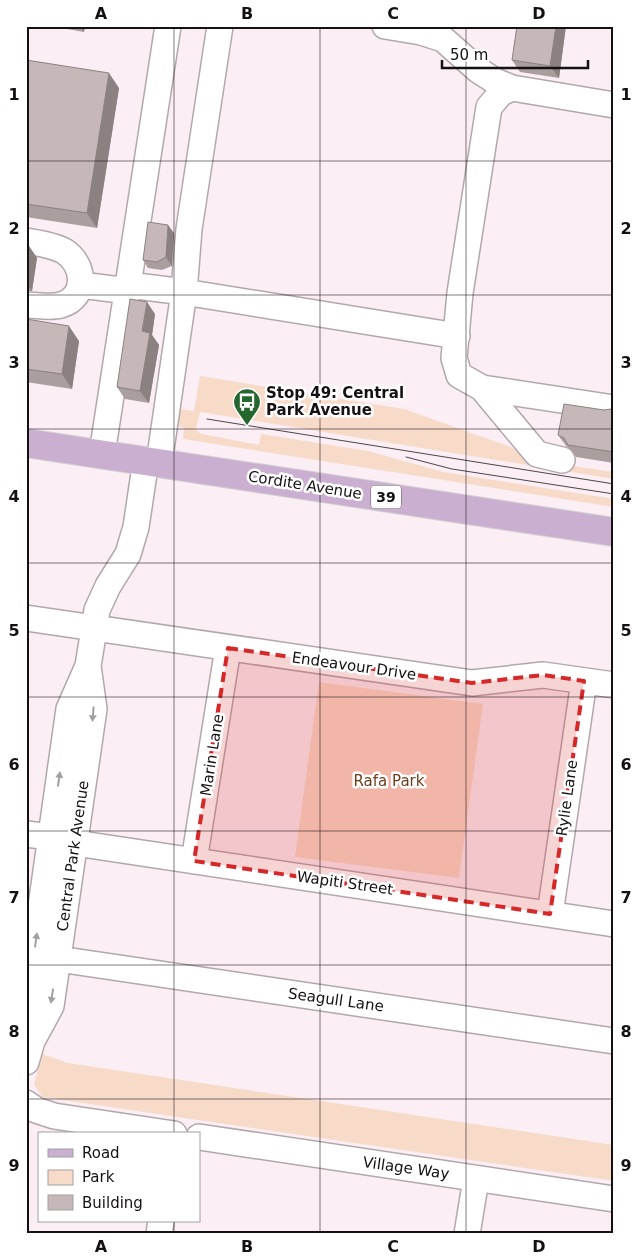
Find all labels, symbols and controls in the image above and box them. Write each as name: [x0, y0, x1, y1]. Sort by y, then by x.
text: A: [95, 4, 108, 23]
text: B: [241, 4, 253, 23]
text: C: [387, 4, 399, 23]
text: D: [532, 4, 546, 23]
scale bar: [442, 38, 589, 70]
text: 50 m: [450, 46, 488, 64]
text: 1: [8, 85, 20, 104]
text: 1: [620, 85, 632, 104]
text: 2: [8, 219, 20, 238]
text: 2: [620, 219, 632, 238]
text: 3: [8, 353, 20, 372]
text: 3: [620, 353, 632, 372]
place label: Stop 49: Central Park Avenue: [266, 384, 404, 419]
bus stop icon: Stop 49: Central Park Avenue: [232, 387, 262, 426]
street label: Cordite Avenue: [247, 467, 363, 503]
road number: 39: [371, 486, 401, 508]
text: 4: [8, 487, 20, 506]
text: 4: [620, 487, 632, 506]
text: 5: [8, 621, 20, 640]
text: 5: [620, 621, 632, 640]
street label: Endeavour Drive: [291, 648, 417, 684]
one-way arrow: [89, 707, 97, 723]
street label: Marin Lane: [197, 713, 227, 797]
text: 6: [8, 755, 20, 774]
text: 6: [620, 755, 632, 774]
street label: Rylie Lane: [553, 759, 581, 837]
one-way arrow: [55, 771, 63, 787]
park label: Rafa Park: [354, 772, 425, 790]
street label: Central Park Avenue: [53, 779, 93, 933]
street label: Wapiti Street: [296, 867, 394, 899]
text: 7: [8, 888, 20, 907]
text: 7: [620, 888, 632, 907]
one-way arrow: [32, 932, 40, 948]
street label: Seagull Lane: [287, 984, 385, 1016]
one-way arrow: [48, 989, 56, 1005]
text: 8: [8, 1022, 20, 1041]
text: 8: [620, 1022, 632, 1041]
legend: [38, 1132, 200, 1222]
text: Road: [82, 1144, 120, 1162]
street label: Village Way: [362, 1153, 450, 1183]
text: 9: [8, 1156, 20, 1175]
text: 9: [620, 1156, 632, 1175]
text: Park: [82, 1168, 115, 1186]
text: Building: [82, 1194, 143, 1212]
text: A: [95, 1237, 108, 1256]
text: B: [241, 1237, 253, 1256]
text: C: [387, 1237, 399, 1256]
text: D: [532, 1237, 546, 1256]

